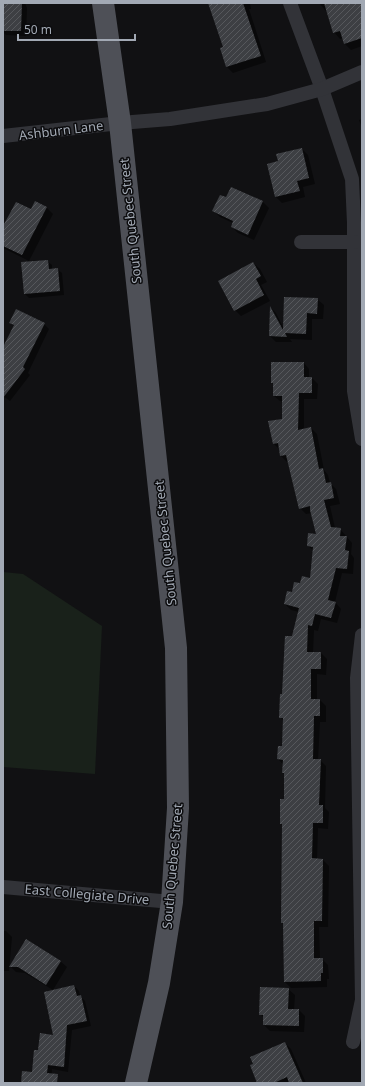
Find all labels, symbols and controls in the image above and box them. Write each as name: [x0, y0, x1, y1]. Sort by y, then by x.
scale bar: [18, 16, 135, 42]
text: 50 m: [24, 21, 52, 38]
street label: Ashburn Lane: [18, 116, 104, 144]
street label: South Quebec Street: [114, 157, 146, 285]
street label: South Quebec Street: [149, 479, 181, 607]
street label: South Quebec Street: [158, 802, 186, 929]
street label: East Collegiate Drive: [24, 880, 150, 908]

